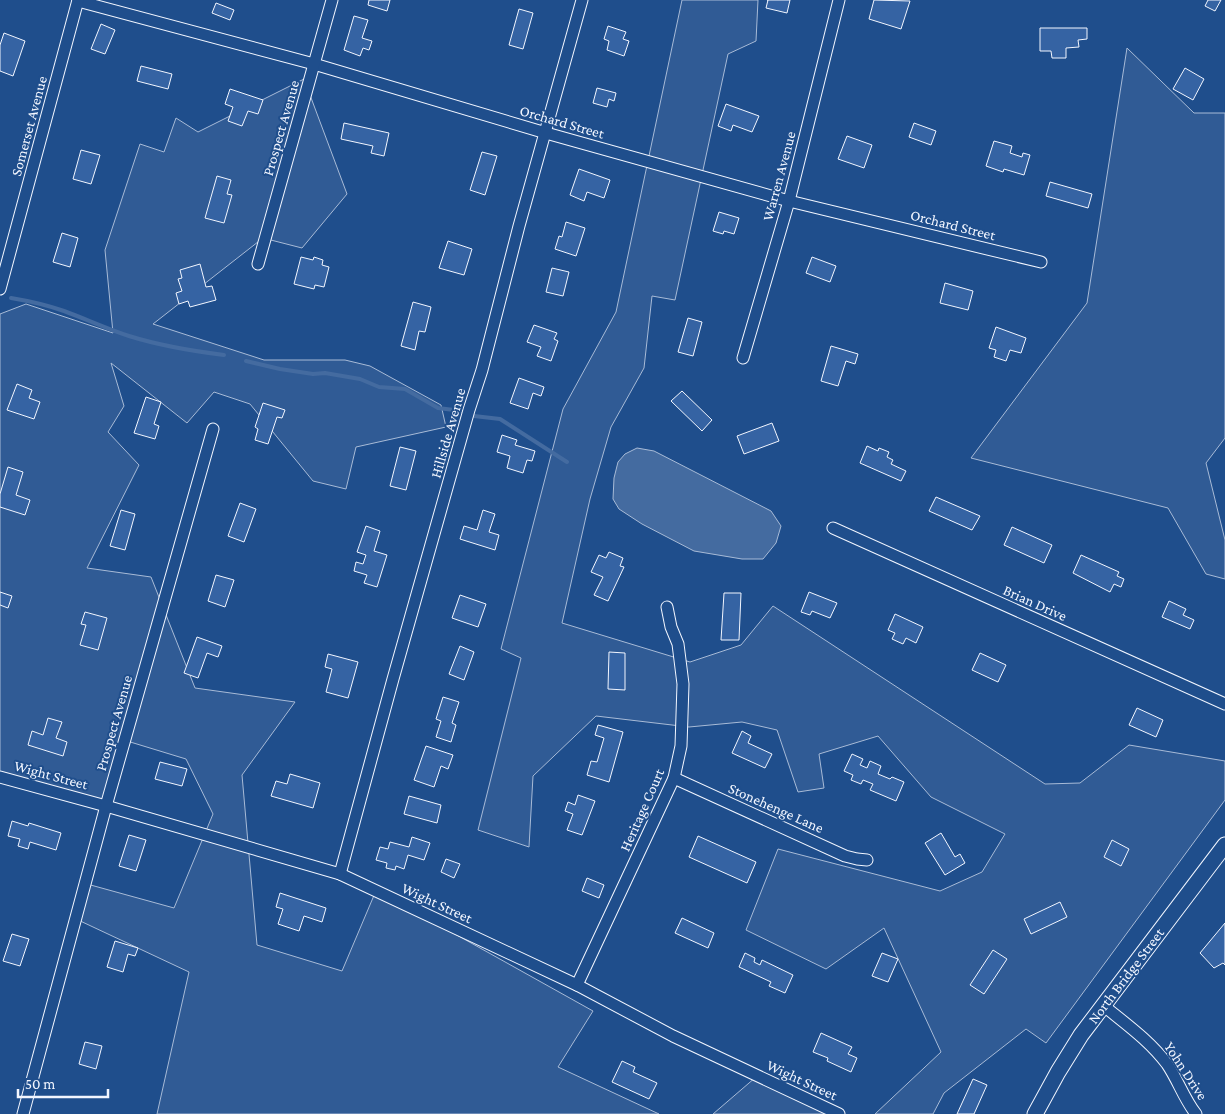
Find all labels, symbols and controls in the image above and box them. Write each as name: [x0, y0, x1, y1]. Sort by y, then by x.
street label: Somerset Avenue: [8, 74, 50, 178]
street label: Prospect Avenue: [260, 78, 303, 178]
street label: Orchard Street: [518, 102, 607, 142]
street label: Warren Avenue: [759, 129, 799, 223]
street label: Orchard Street: [909, 207, 998, 244]
street label: Hillside Avenue: [427, 386, 469, 480]
street label: Brian Drive: [1001, 582, 1070, 624]
street label: Prospect Avenue: [93, 673, 136, 773]
street label: Wight Street: [12, 757, 91, 794]
street label: Heritage Court: [617, 765, 669, 854]
street label: Stonehenge Lane: [726, 780, 826, 837]
street label: Wight Street: [399, 880, 476, 928]
street label: North Bridge Street: [1085, 924, 1169, 1028]
street label: Yohn Drive: [1161, 1039, 1211, 1103]
street label: Wight Street: [764, 1057, 841, 1105]
scale bar: [18, 1066, 108, 1098]
text: 50 m: [25, 1076, 55, 1092]

